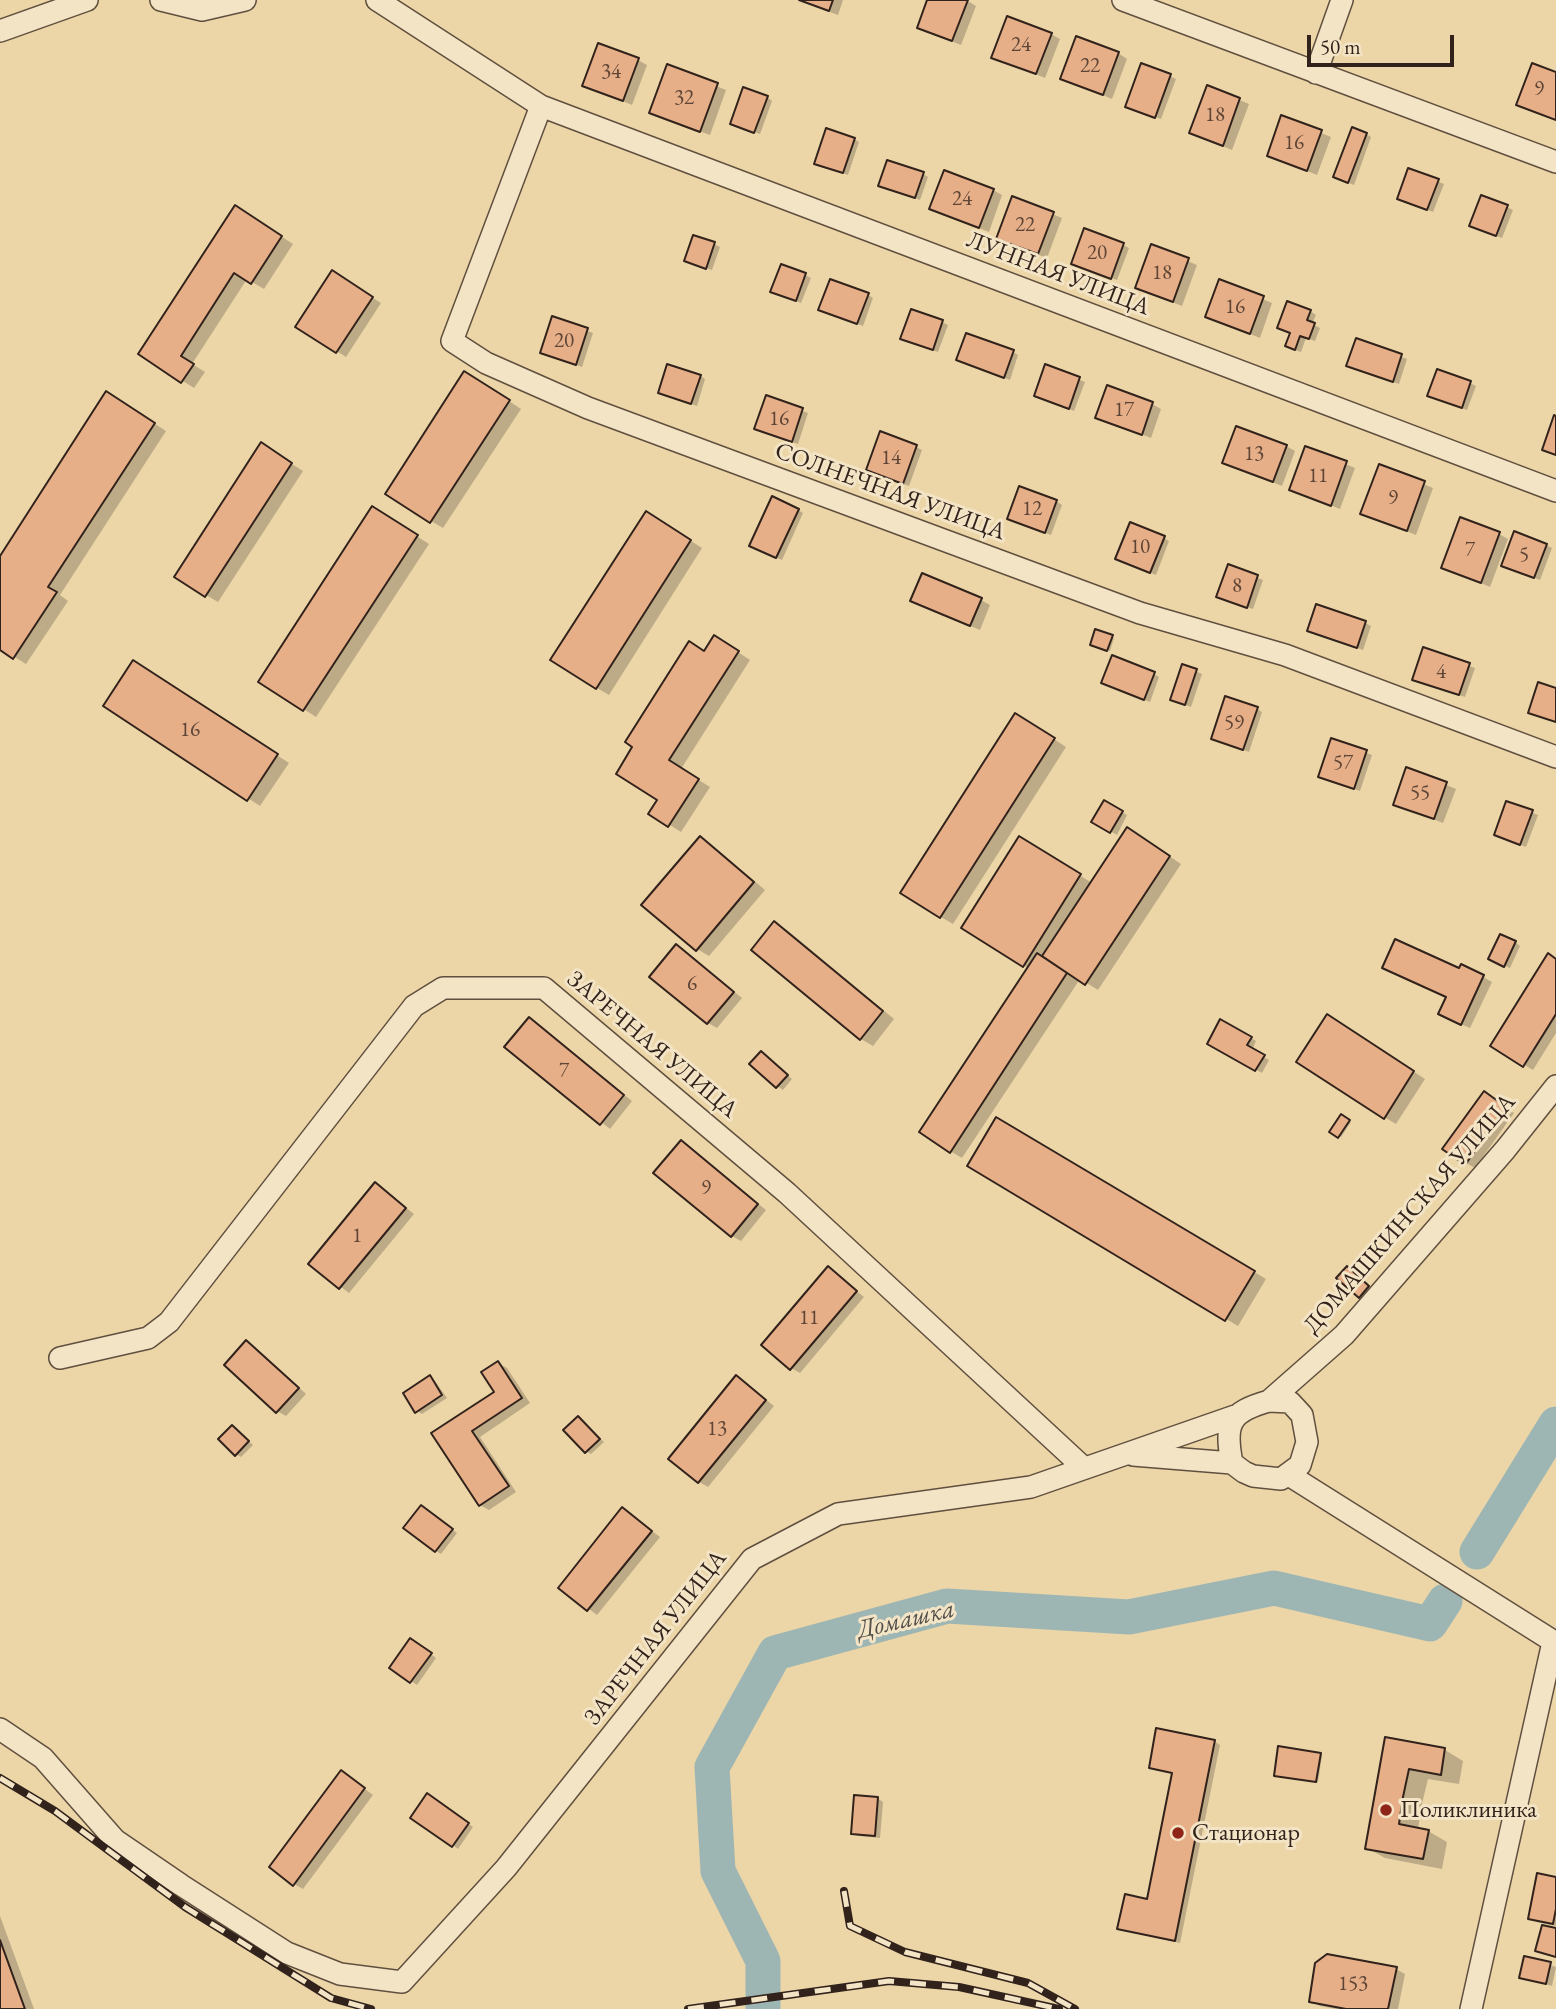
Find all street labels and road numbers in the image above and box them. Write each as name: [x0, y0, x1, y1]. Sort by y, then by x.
street label: ЛУННАЯ УЛИЦА: [962, 226, 1154, 322]
street label: СОЛНЕЧНАЯ УЛИЦА: [771, 437, 1009, 547]
street label: ЗАРЕЧНАЯ УЛИЦА: [561, 965, 743, 1125]
street label: ДОМАШКИНСКАЯ УЛИЦА: [1298, 1088, 1522, 1340]
street label: ЗАРЕЧНАЯ УЛИЦА: [579, 1545, 733, 1731]

